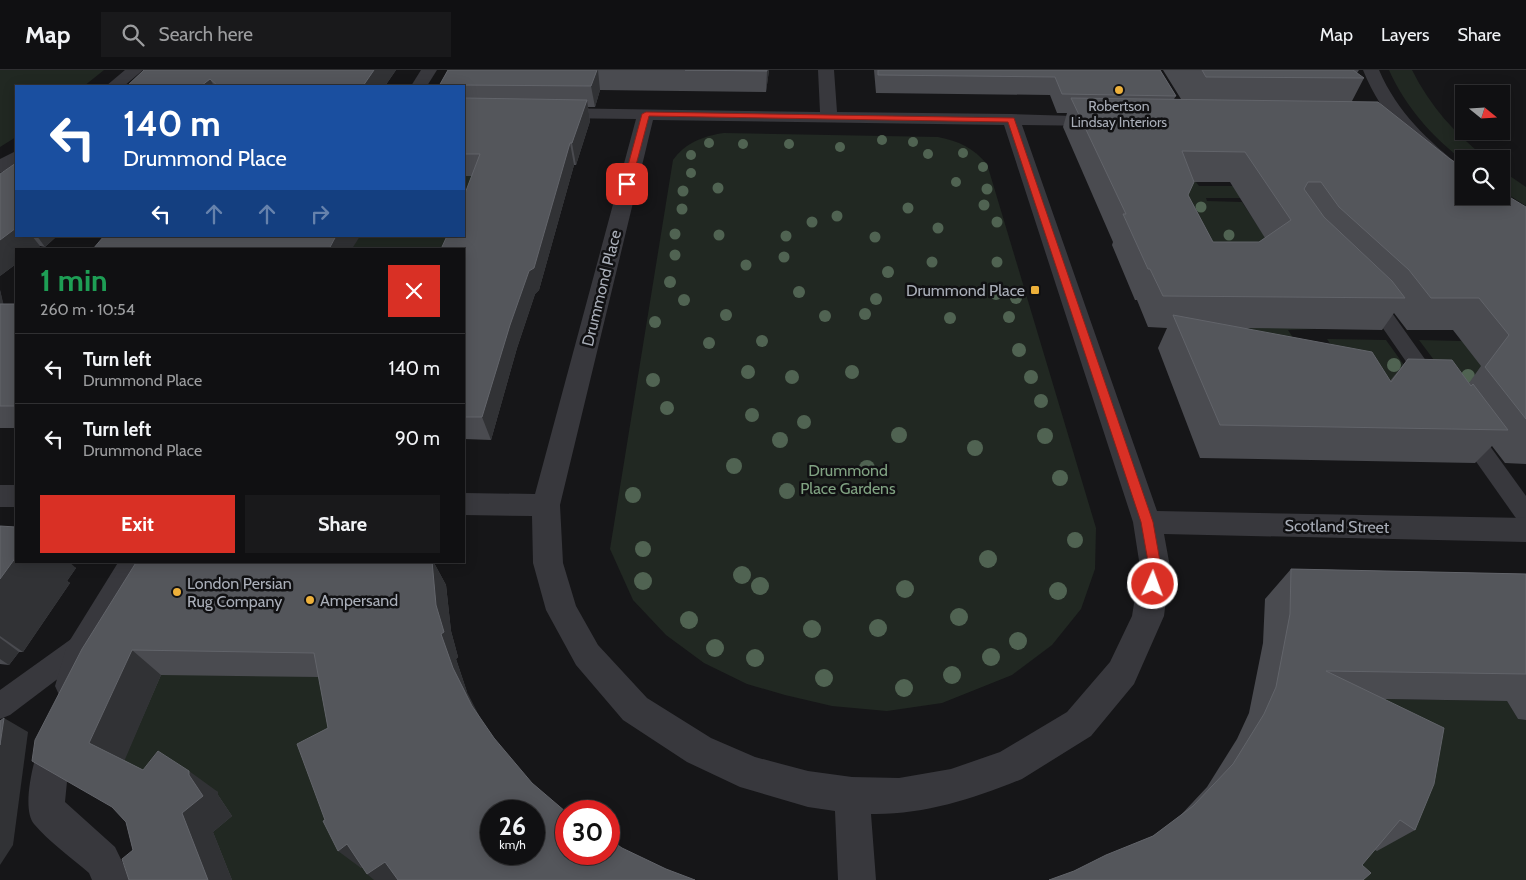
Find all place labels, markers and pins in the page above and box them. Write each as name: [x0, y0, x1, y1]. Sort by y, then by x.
marker: Robertson Lindsay Interiors: [1113, 84, 1125, 96]
place label: Robertson Lindsay Interiors: [1071, 97, 1167, 131]
pin: [606, 163, 648, 205]
place label: Drummond Place: [906, 281, 1025, 300]
marker: Drummond Place: [1029, 284, 1041, 296]
place label: London Persian Rug Company: [187, 574, 292, 611]
marker: London Persian Rug Company: [171, 586, 183, 598]
place label: Ampersand: [320, 591, 398, 610]
marker: Ampersand: [304, 594, 316, 606]

